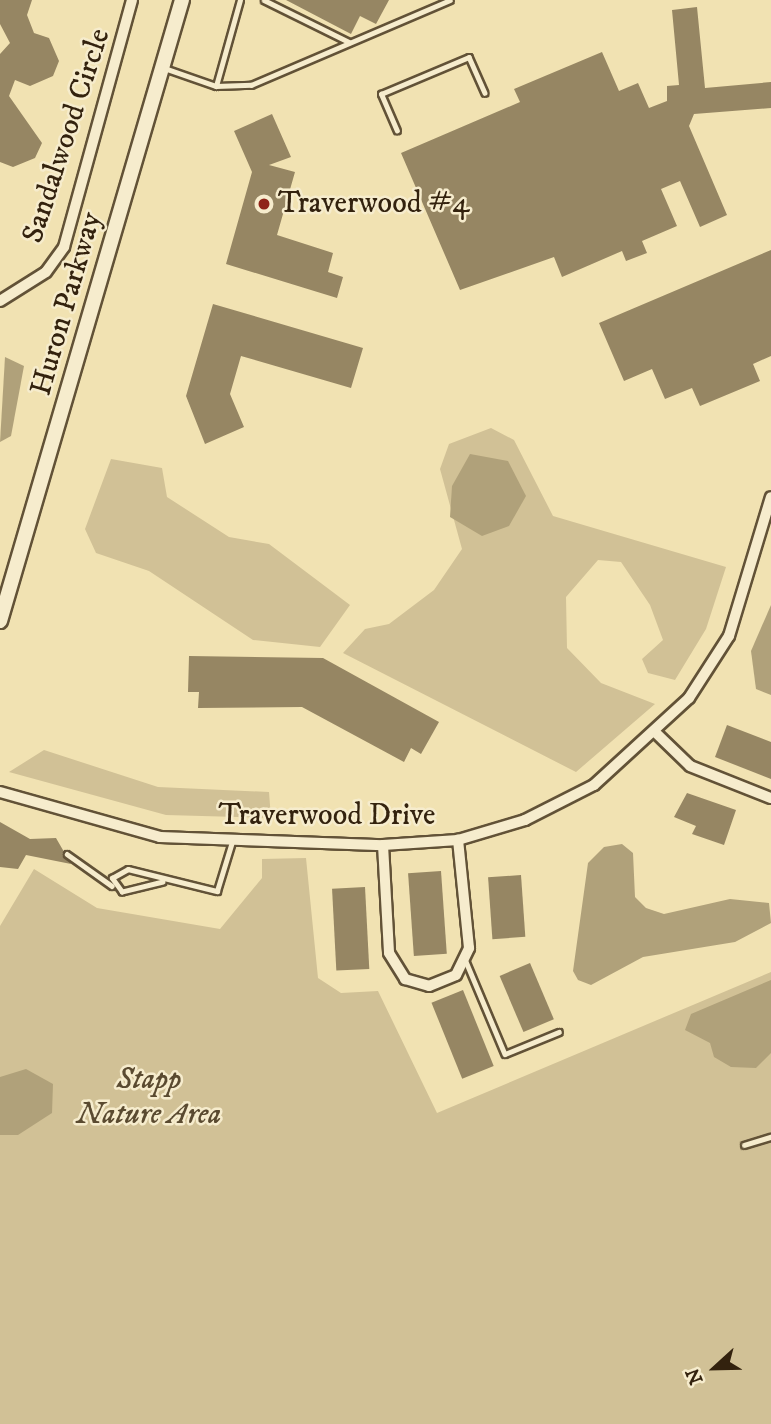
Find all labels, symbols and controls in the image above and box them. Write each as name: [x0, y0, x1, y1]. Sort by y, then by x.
street label: Sandalwood Circle: [15, 24, 119, 248]
place label: Traverwood #4: [278, 186, 470, 222]
marker: Traverwood #4: [256, 196, 272, 212]
street label: Huron Parkway: [24, 208, 110, 400]
street label: Traverwood Drive: [219, 798, 435, 834]
park label: Stapp Nature Area: [77, 1062, 221, 1132]
north arrow: [680, 1333, 750, 1403]
text: N: [681, 1365, 709, 1388]

